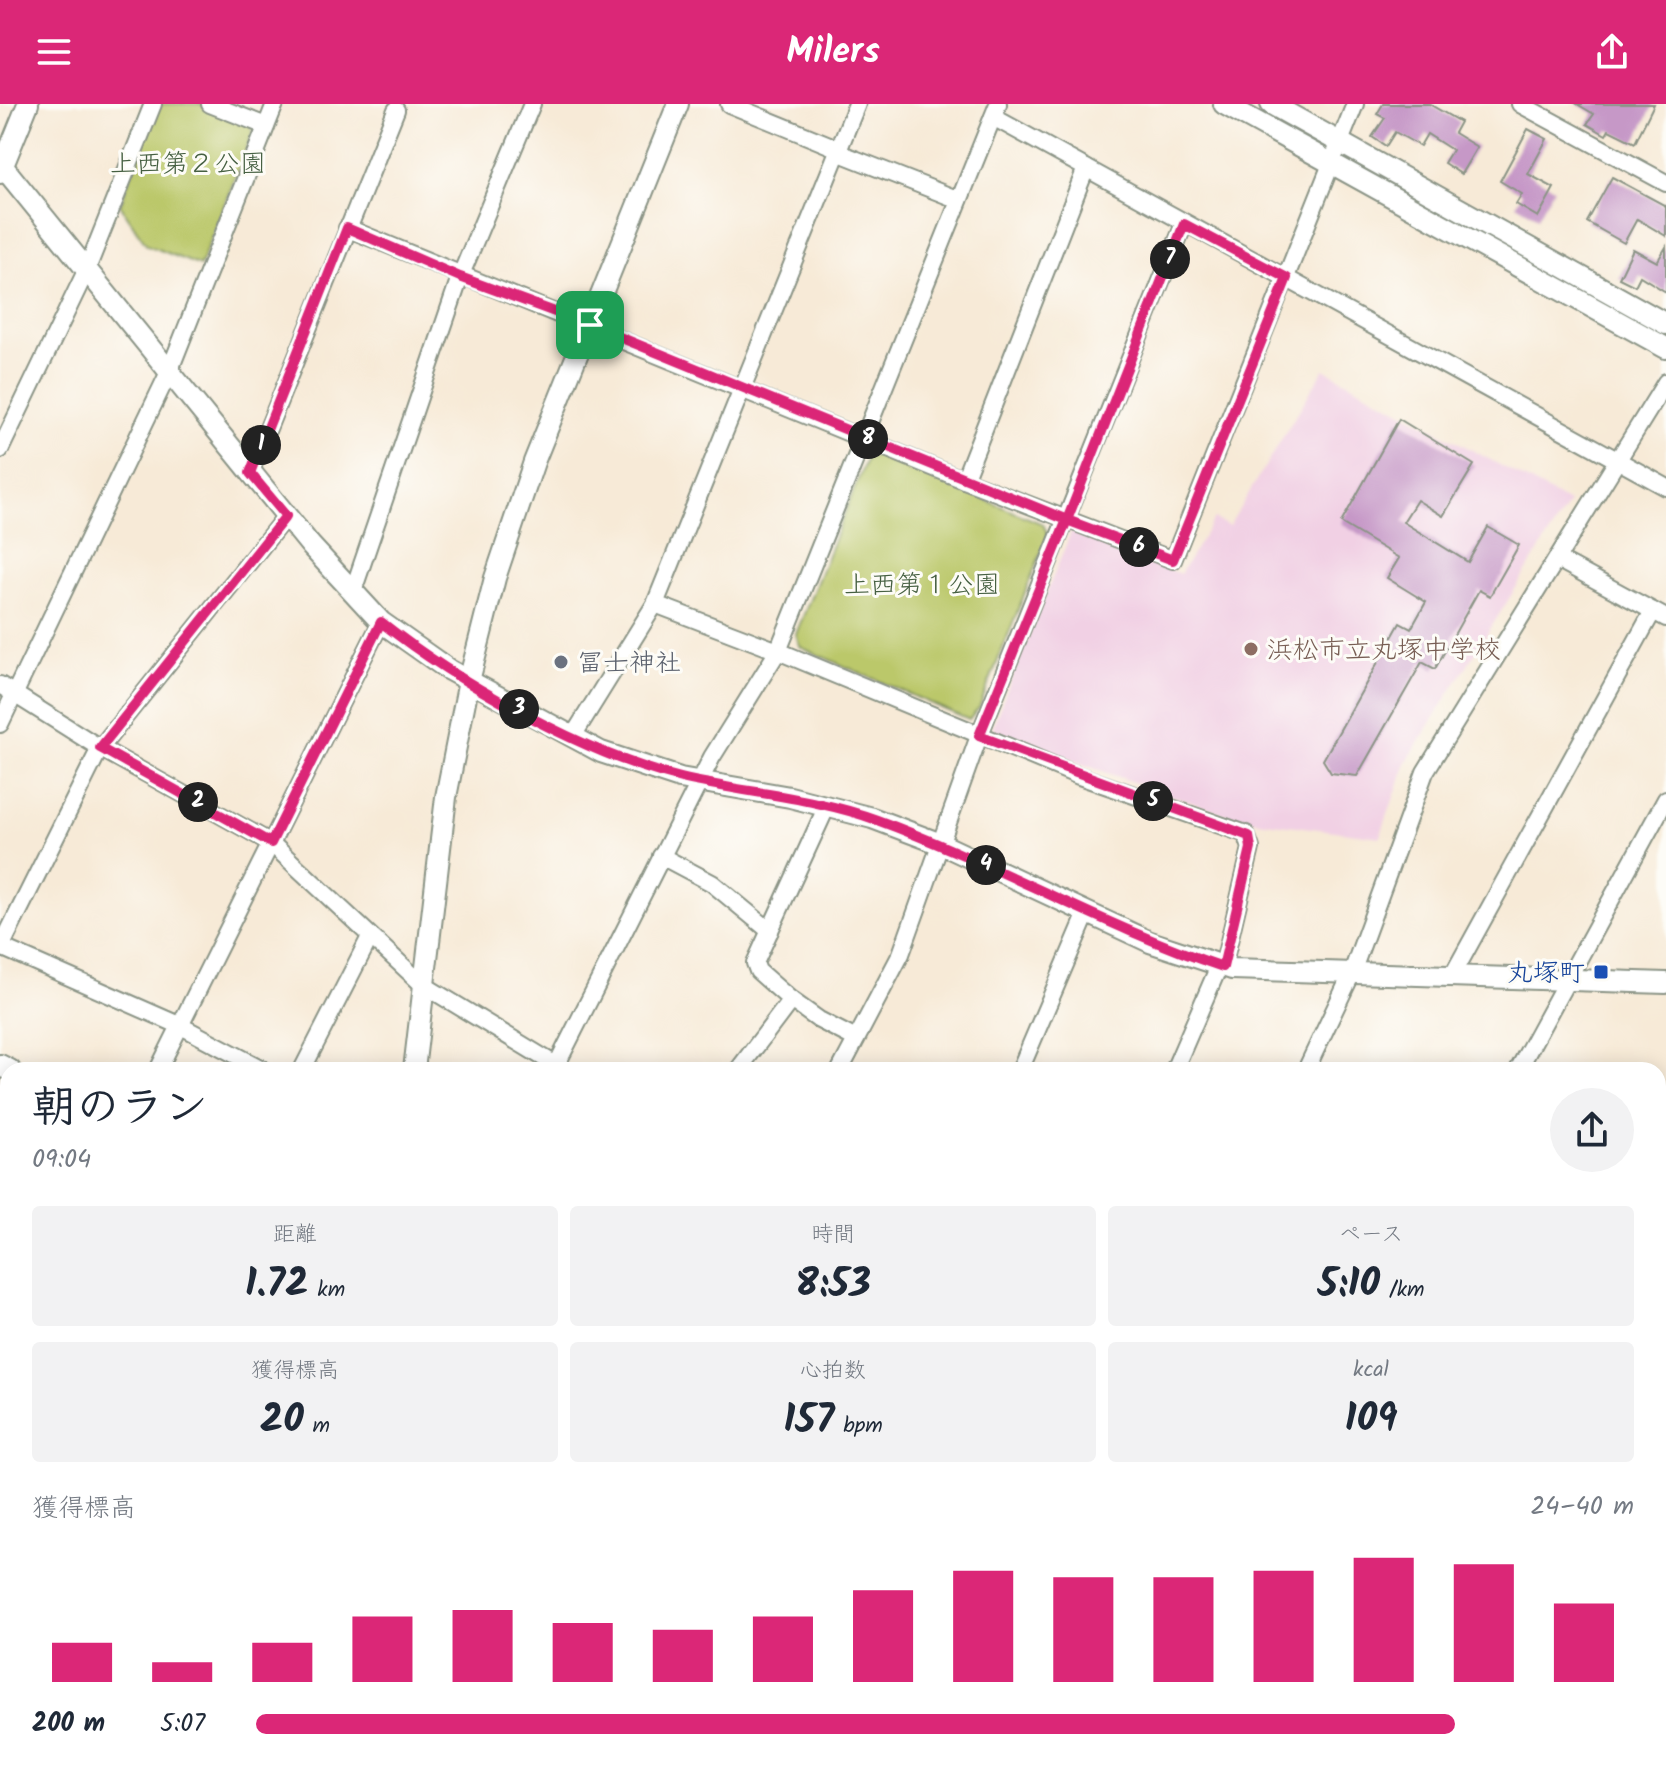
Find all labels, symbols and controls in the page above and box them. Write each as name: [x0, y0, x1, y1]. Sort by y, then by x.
text: Milers: [786, 24, 880, 81]
icon: menu: [32, 30, 76, 74]
icon: share: [1590, 30, 1634, 74]
park label: 上西第２公園: [110, 144, 266, 186]
pin: 7: [1150, 239, 1190, 279]
text: 7: [1165, 241, 1175, 276]
pin: [556, 291, 624, 359]
icon: arrive: [568, 303, 612, 347]
pin: 8: [848, 419, 888, 459]
text: 8: [862, 421, 874, 456]
pin: 1: [241, 425, 281, 465]
text: 1: [258, 427, 264, 462]
pin: 6: [1119, 527, 1159, 567]
text: 6: [1133, 529, 1145, 564]
park label: 上西第１公園: [844, 565, 1000, 607]
place label: 浜松市立丸塚中学校: [1267, 630, 1501, 672]
marker: 浜松市立丸塚中学校: [1242, 640, 1260, 658]
place label: 冨士神社: [577, 643, 681, 685]
marker: 冨士神社: [552, 653, 570, 671]
pin: 3: [499, 689, 539, 729]
text: 3: [513, 691, 525, 726]
pin: 5: [1133, 781, 1173, 821]
pin: 2: [178, 782, 218, 822]
text: 5: [1147, 783, 1159, 818]
text: 2: [192, 784, 204, 819]
pin: 4: [966, 845, 1006, 885]
text: 4: [980, 847, 992, 882]
place label: 丸塚町: [1507, 953, 1585, 995]
marker: 丸塚町: [1592, 963, 1610, 981]
text: 朝のラン: [32, 1074, 208, 1144]
button: share: [1550, 1088, 1634, 1172]
text: 09:04: [32, 1139, 91, 1181]
text: 距離: [273, 1218, 317, 1253]
text: 時間: [811, 1218, 855, 1253]
text: ペース: [1339, 1218, 1403, 1253]
text: 1.72: [245, 1253, 309, 1317]
text: 8:53: [795, 1253, 871, 1317]
text: 5:10: [1317, 1253, 1380, 1317]
text: km: [309, 1273, 345, 1308]
text: /km: [1380, 1273, 1425, 1308]
text: kcal: [1353, 1353, 1389, 1388]
text: 獲得標高: [251, 1354, 339, 1389]
text: 心拍数: [800, 1354, 866, 1389]
text: 109: [1345, 1388, 1397, 1452]
text: 20: [260, 1389, 304, 1453]
text: 157: [783, 1389, 834, 1453]
text: m: [304, 1409, 330, 1444]
text: bpm: [834, 1409, 883, 1444]
text: 24–40 m: [1530, 1486, 1634, 1528]
text: 獲得標高: [32, 1488, 136, 1530]
text: 200 m: [32, 1703, 105, 1745]
text: 5:07: [160, 1703, 205, 1745]

